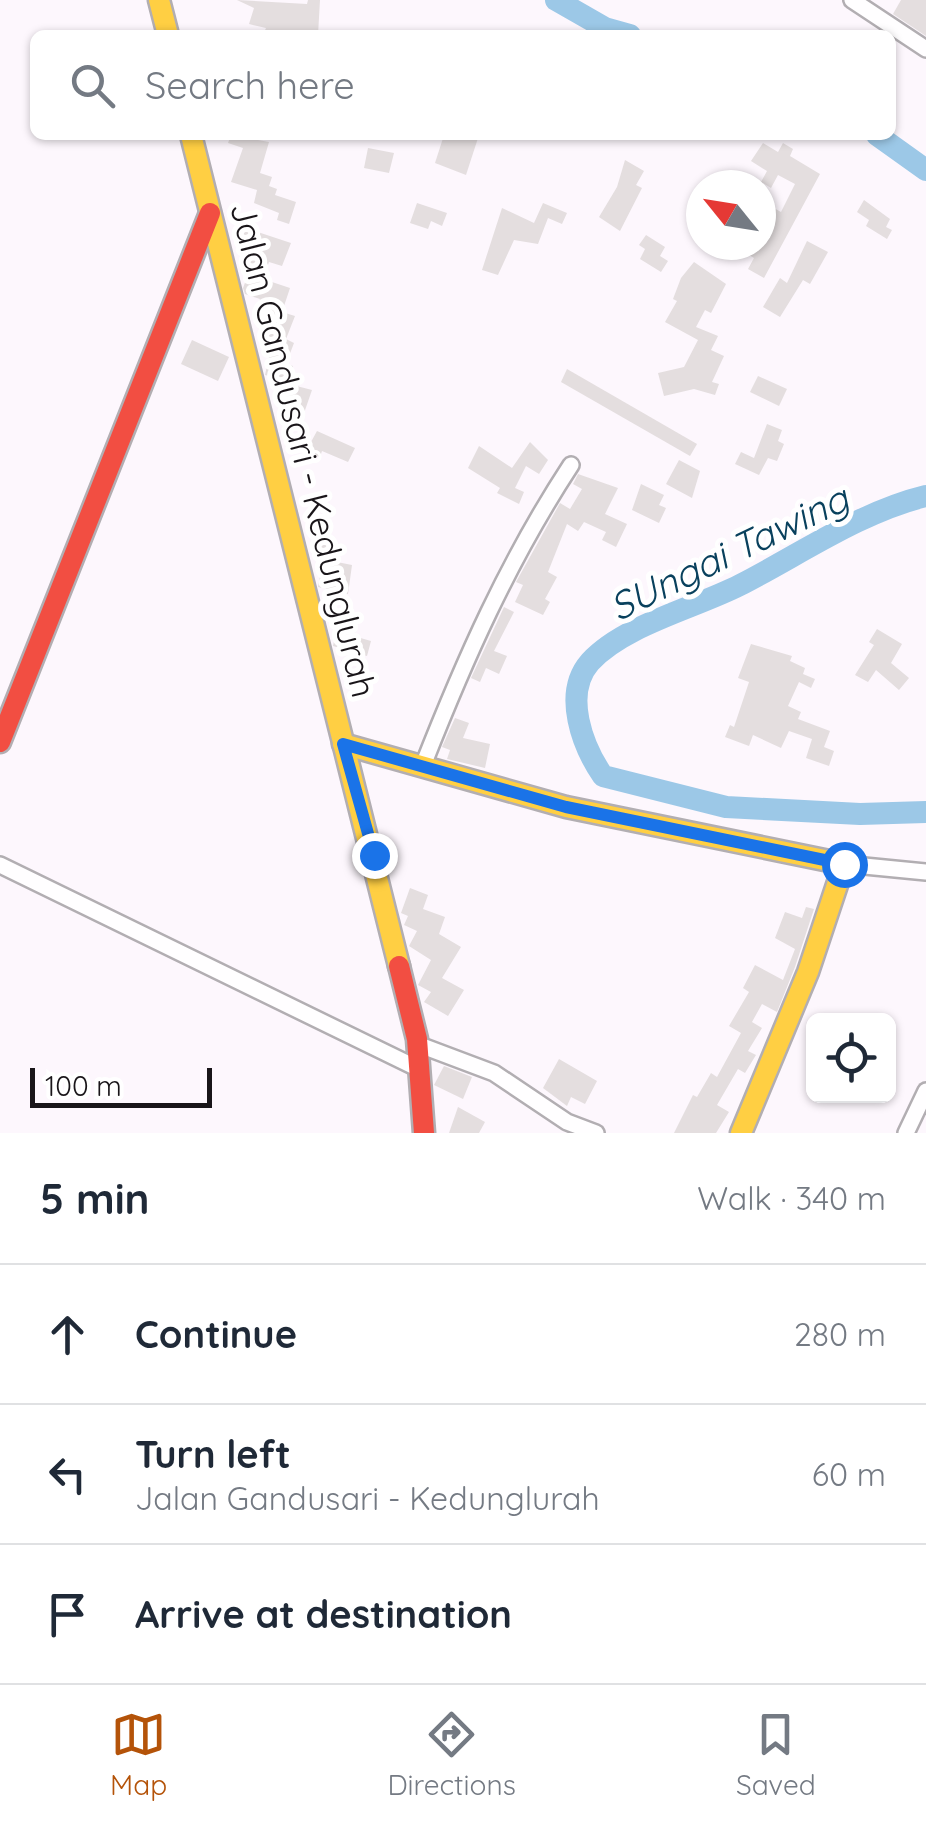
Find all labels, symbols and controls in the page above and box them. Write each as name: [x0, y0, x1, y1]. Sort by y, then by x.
search box: [30, 30, 896, 140]
icon: search: [65, 58, 120, 113]
text: Search here: [145, 61, 355, 109]
north arrow: [686, 170, 776, 260]
street label: Jalan Gandusari - Kedunglurah: [221, 198, 387, 702]
water label: SUngai Tawing: [601, 473, 858, 631]
route end: [352, 833, 398, 879]
route start: [822, 842, 868, 888]
map controls: [806, 1013, 896, 1103]
button: locate: [806, 1013, 896, 1103]
scale bar: [30, 1063, 212, 1108]
text: 100 m: [45, 1068, 122, 1103]
text: 5 min: [40, 1172, 150, 1225]
text: Walk · 340 m: [697, 1178, 886, 1218]
icon: ahead: [40, 1307, 95, 1362]
text: Continue: [135, 1310, 297, 1358]
text: 280 m: [794, 1314, 886, 1354]
text: Turn left: [135, 1430, 291, 1478]
icon: left: [40, 1447, 95, 1502]
text: 60 m: [812, 1454, 886, 1494]
text: Jalan Gandusari - Kedunglurah: [135, 1478, 600, 1518]
icon: arrive: [40, 1587, 95, 1642]
text: Arrive at destination: [135, 1590, 512, 1638]
tab: Map: [110, 1707, 167, 1802]
tab: Directions: [387, 1707, 516, 1802]
tab: Saved: [736, 1707, 816, 1802]

